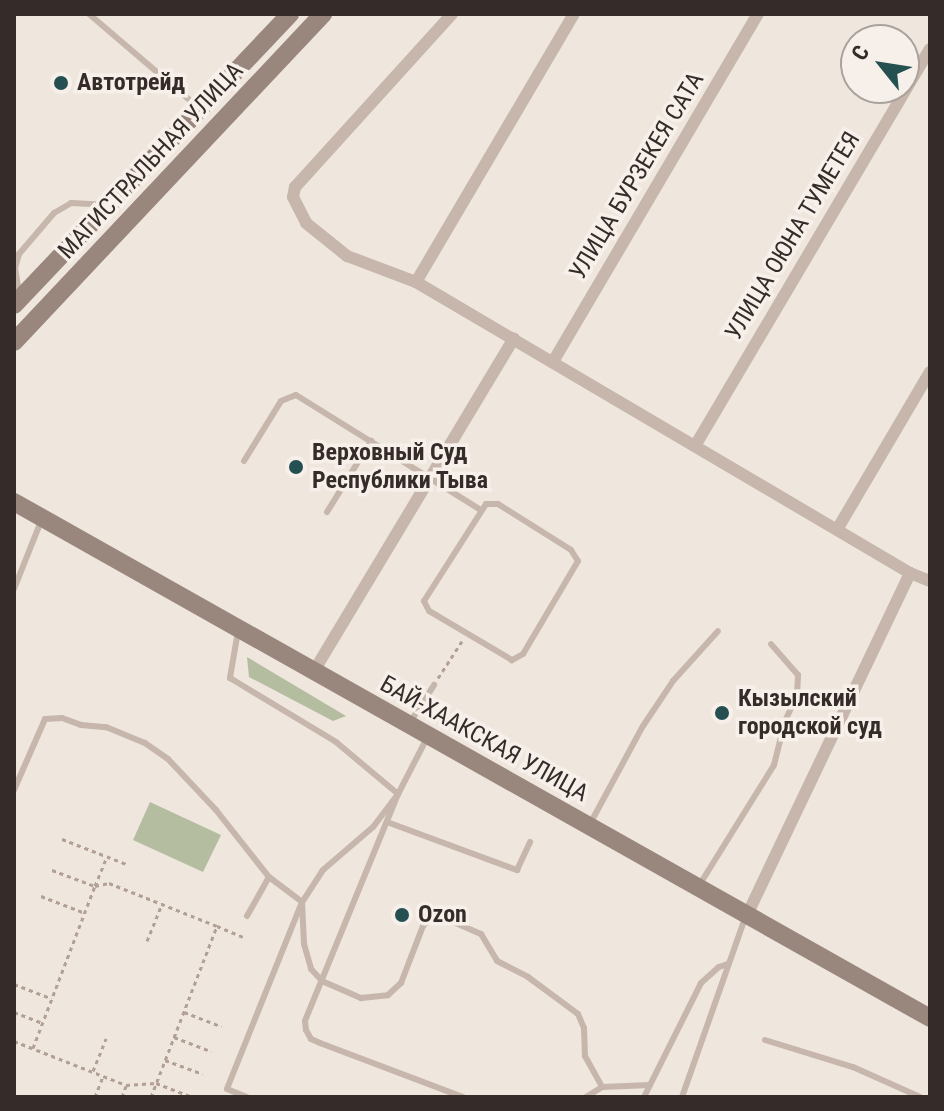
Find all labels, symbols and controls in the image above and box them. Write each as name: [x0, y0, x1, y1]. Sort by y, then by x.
north arrow: [840, 24, 920, 104]
text: С: [847, 41, 874, 64]
street label: МАГИСТРАЛЬНАЯ УЛИЦА: [53, 57, 249, 265]
street label: УЛИЦА БУРЗЕКЕЯ САТА: [564, 67, 710, 285]
place label: Автотрейд: [77, 69, 185, 97]
marker: Автотрейд: [52, 74, 70, 92]
street label: УЛИЦА ОЮНА ТУМЕТЕЯ: [719, 127, 867, 345]
place label: Верховный Суд Республики Тыва: [312, 439, 489, 495]
marker: Верховный Суд Республики Тыва: [287, 458, 305, 476]
street label: БАЙ-ХААКСКАЯ УЛИЦА: [375, 670, 593, 808]
place label: Кызылский городской суд: [738, 685, 882, 741]
marker: Кызылский городской суд: [713, 704, 731, 722]
place label: Ozon: [418, 901, 467, 929]
marker: Ozon: [393, 906, 411, 924]

